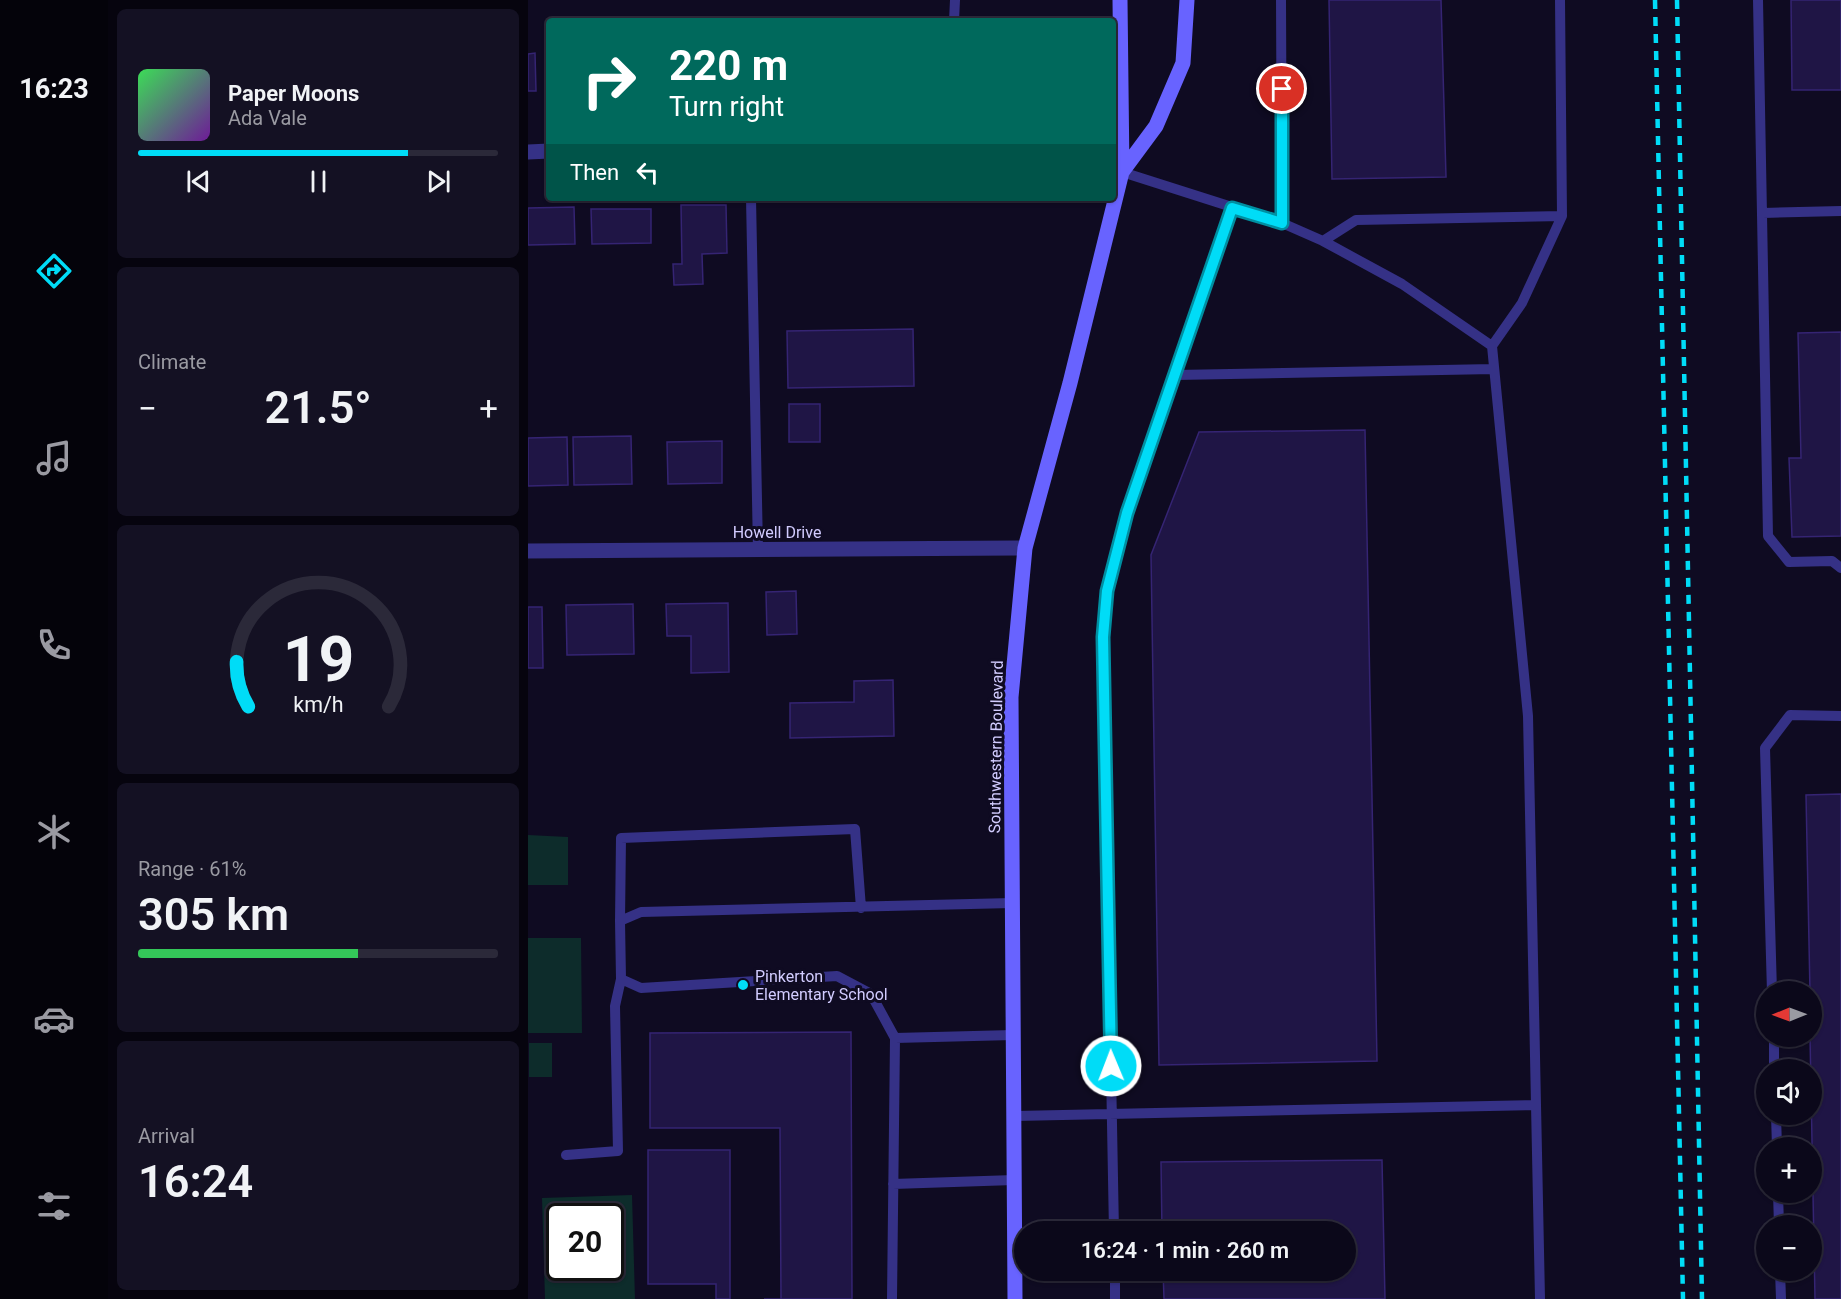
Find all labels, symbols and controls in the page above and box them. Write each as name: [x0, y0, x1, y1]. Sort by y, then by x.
text: 220 m: [669, 41, 788, 90]
icon: right: [570, 42, 648, 120]
pin: [1256, 63, 1307, 114]
icon: arrive: [1265, 72, 1298, 105]
text: 16:23: [19, 73, 89, 105]
text: Paper Moons: [228, 81, 359, 106]
text: Turn right: [669, 91, 784, 123]
text: Ada Vale: [228, 106, 307, 130]
icon: left: [631, 156, 664, 189]
text: Then: [570, 160, 619, 185]
icon: previous: [182, 165, 215, 198]
icon: pause: [302, 165, 335, 198]
icon: next: [422, 165, 455, 198]
icon: directions: [33, 250, 75, 292]
text: Climate: [138, 350, 206, 374]
text: 21.5°: [264, 381, 372, 434]
text: −: [138, 389, 157, 428]
text: +: [479, 389, 498, 428]
icon: music: [33, 437, 75, 479]
street label: Howell Drive: [733, 523, 821, 542]
text: 19: [282, 623, 354, 696]
icon: phone: [33, 624, 75, 666]
street label: Southwestern Boulevard: [985, 660, 1007, 834]
text: km/h: [293, 692, 343, 717]
icon: climate: [33, 811, 75, 853]
text: Range · 61%: [138, 857, 246, 881]
text: 305 km: [138, 888, 289, 941]
place label: Pinkerton Elementary School: [755, 967, 888, 1004]
marker: Pinkerton Elementary School: [736, 978, 750, 992]
north arrow: [1756, 981, 1822, 1047]
map controls: [1756, 981, 1822, 1281]
icon: car: [33, 998, 75, 1040]
position arrow: [1079, 1034, 1143, 1098]
button: sound: [1756, 1059, 1822, 1125]
text: Arrival: [138, 1124, 195, 1148]
button: +: [1756, 1137, 1822, 1203]
text: 16:24: [138, 1155, 253, 1208]
icon: filters: [33, 1185, 75, 1227]
speed limit sign: 20: [546, 1203, 624, 1281]
button: −: [1756, 1215, 1822, 1281]
text: 16:24 · 1 min · 260 m: [1081, 1238, 1289, 1263]

